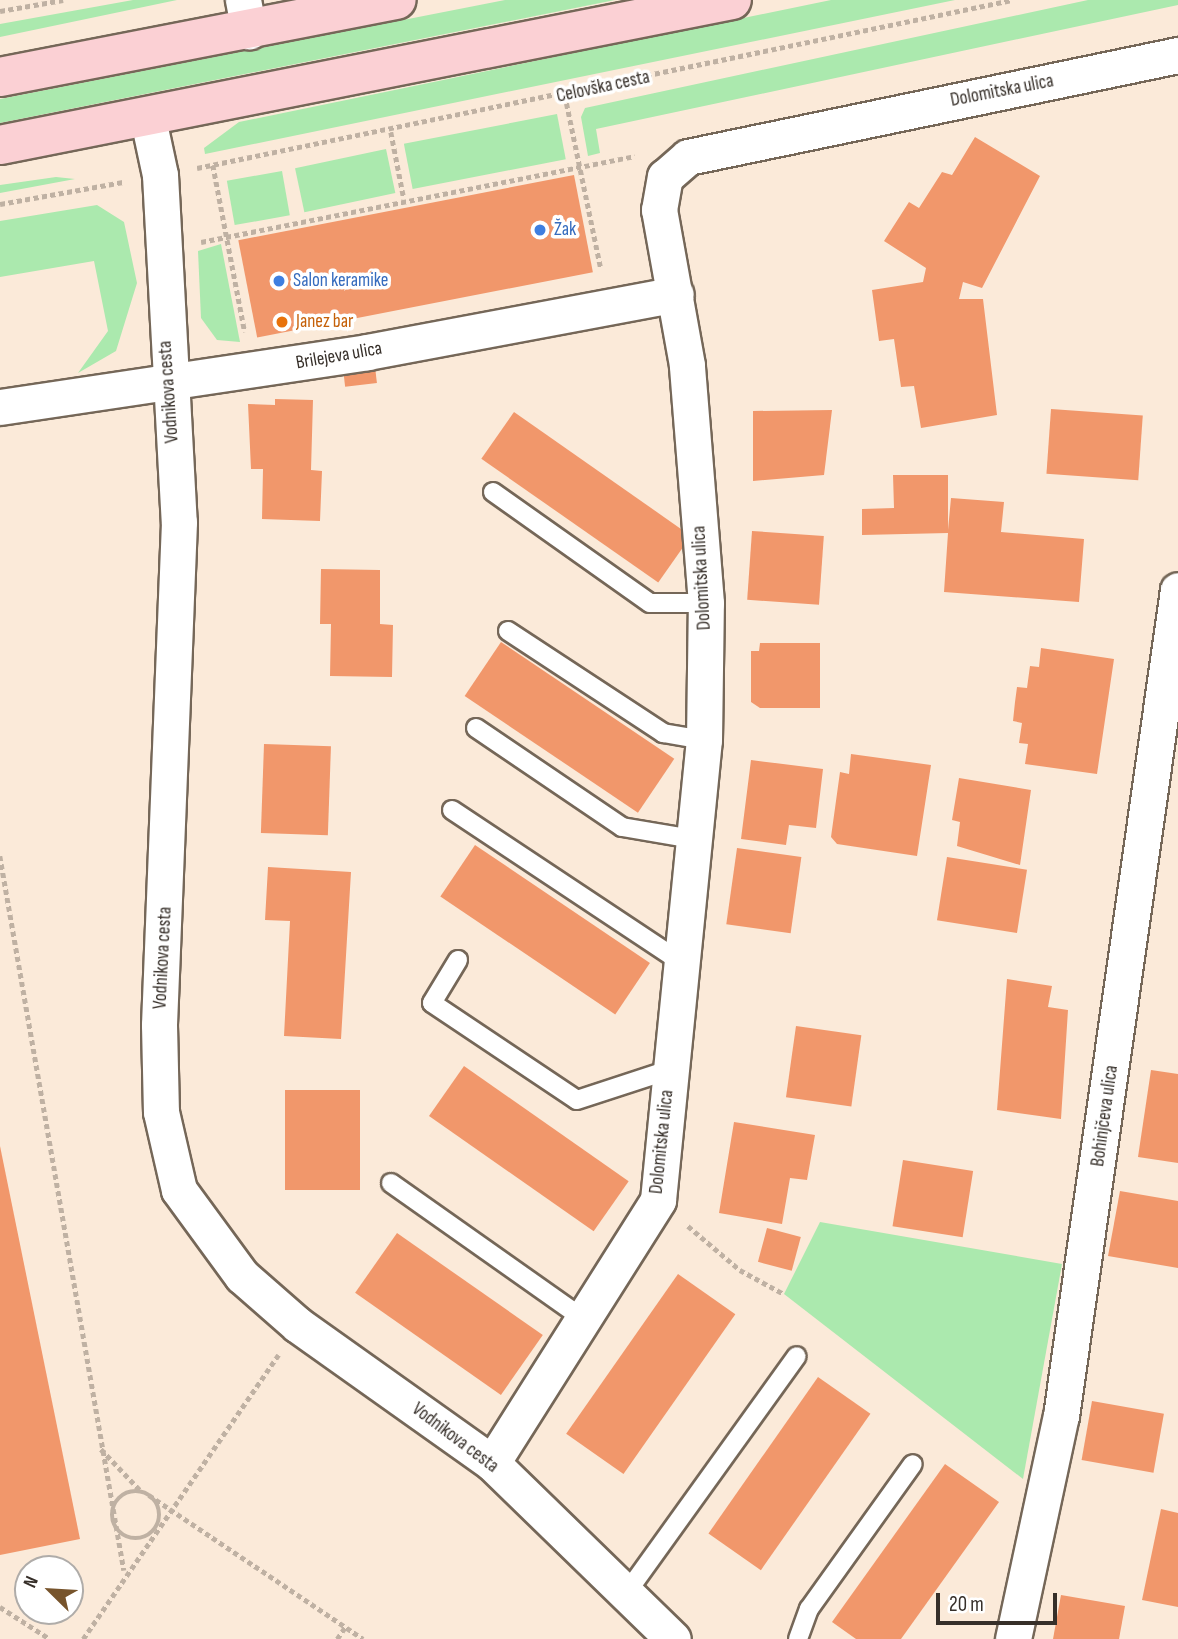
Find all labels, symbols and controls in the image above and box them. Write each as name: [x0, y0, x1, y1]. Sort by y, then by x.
street label: Celovška cesta: [554, 66, 652, 108]
street label: Dolomitska ulica: [949, 70, 1055, 112]
place label: Žak: [554, 219, 576, 241]
marker: Žak: [532, 222, 548, 238]
place label: Salon keramike: [293, 270, 388, 292]
marker: Salon keramike: [271, 273, 287, 289]
place label: Janez bar: [296, 311, 353, 333]
marker: Janez bar: [274, 314, 290, 330]
street label: Brilejeva ulica: [294, 337, 384, 375]
street label: Vodnikova cesta: [154, 340, 184, 444]
street label: Dolomitska ulica: [688, 525, 716, 631]
street label: Vodnikova cesta: [149, 906, 177, 1010]
street label: Bohinjčeva ulica: [1087, 1064, 1123, 1168]
street label: Dolomitska ulica: [645, 1089, 679, 1195]
street label: Vodnikova cesta: [407, 1398, 503, 1478]
north arrow: [14, 1555, 84, 1625]
text: N: [19, 1573, 44, 1591]
scale bar: [940, 1580, 1061, 1624]
text: 20 m: [949, 1592, 984, 1617]

